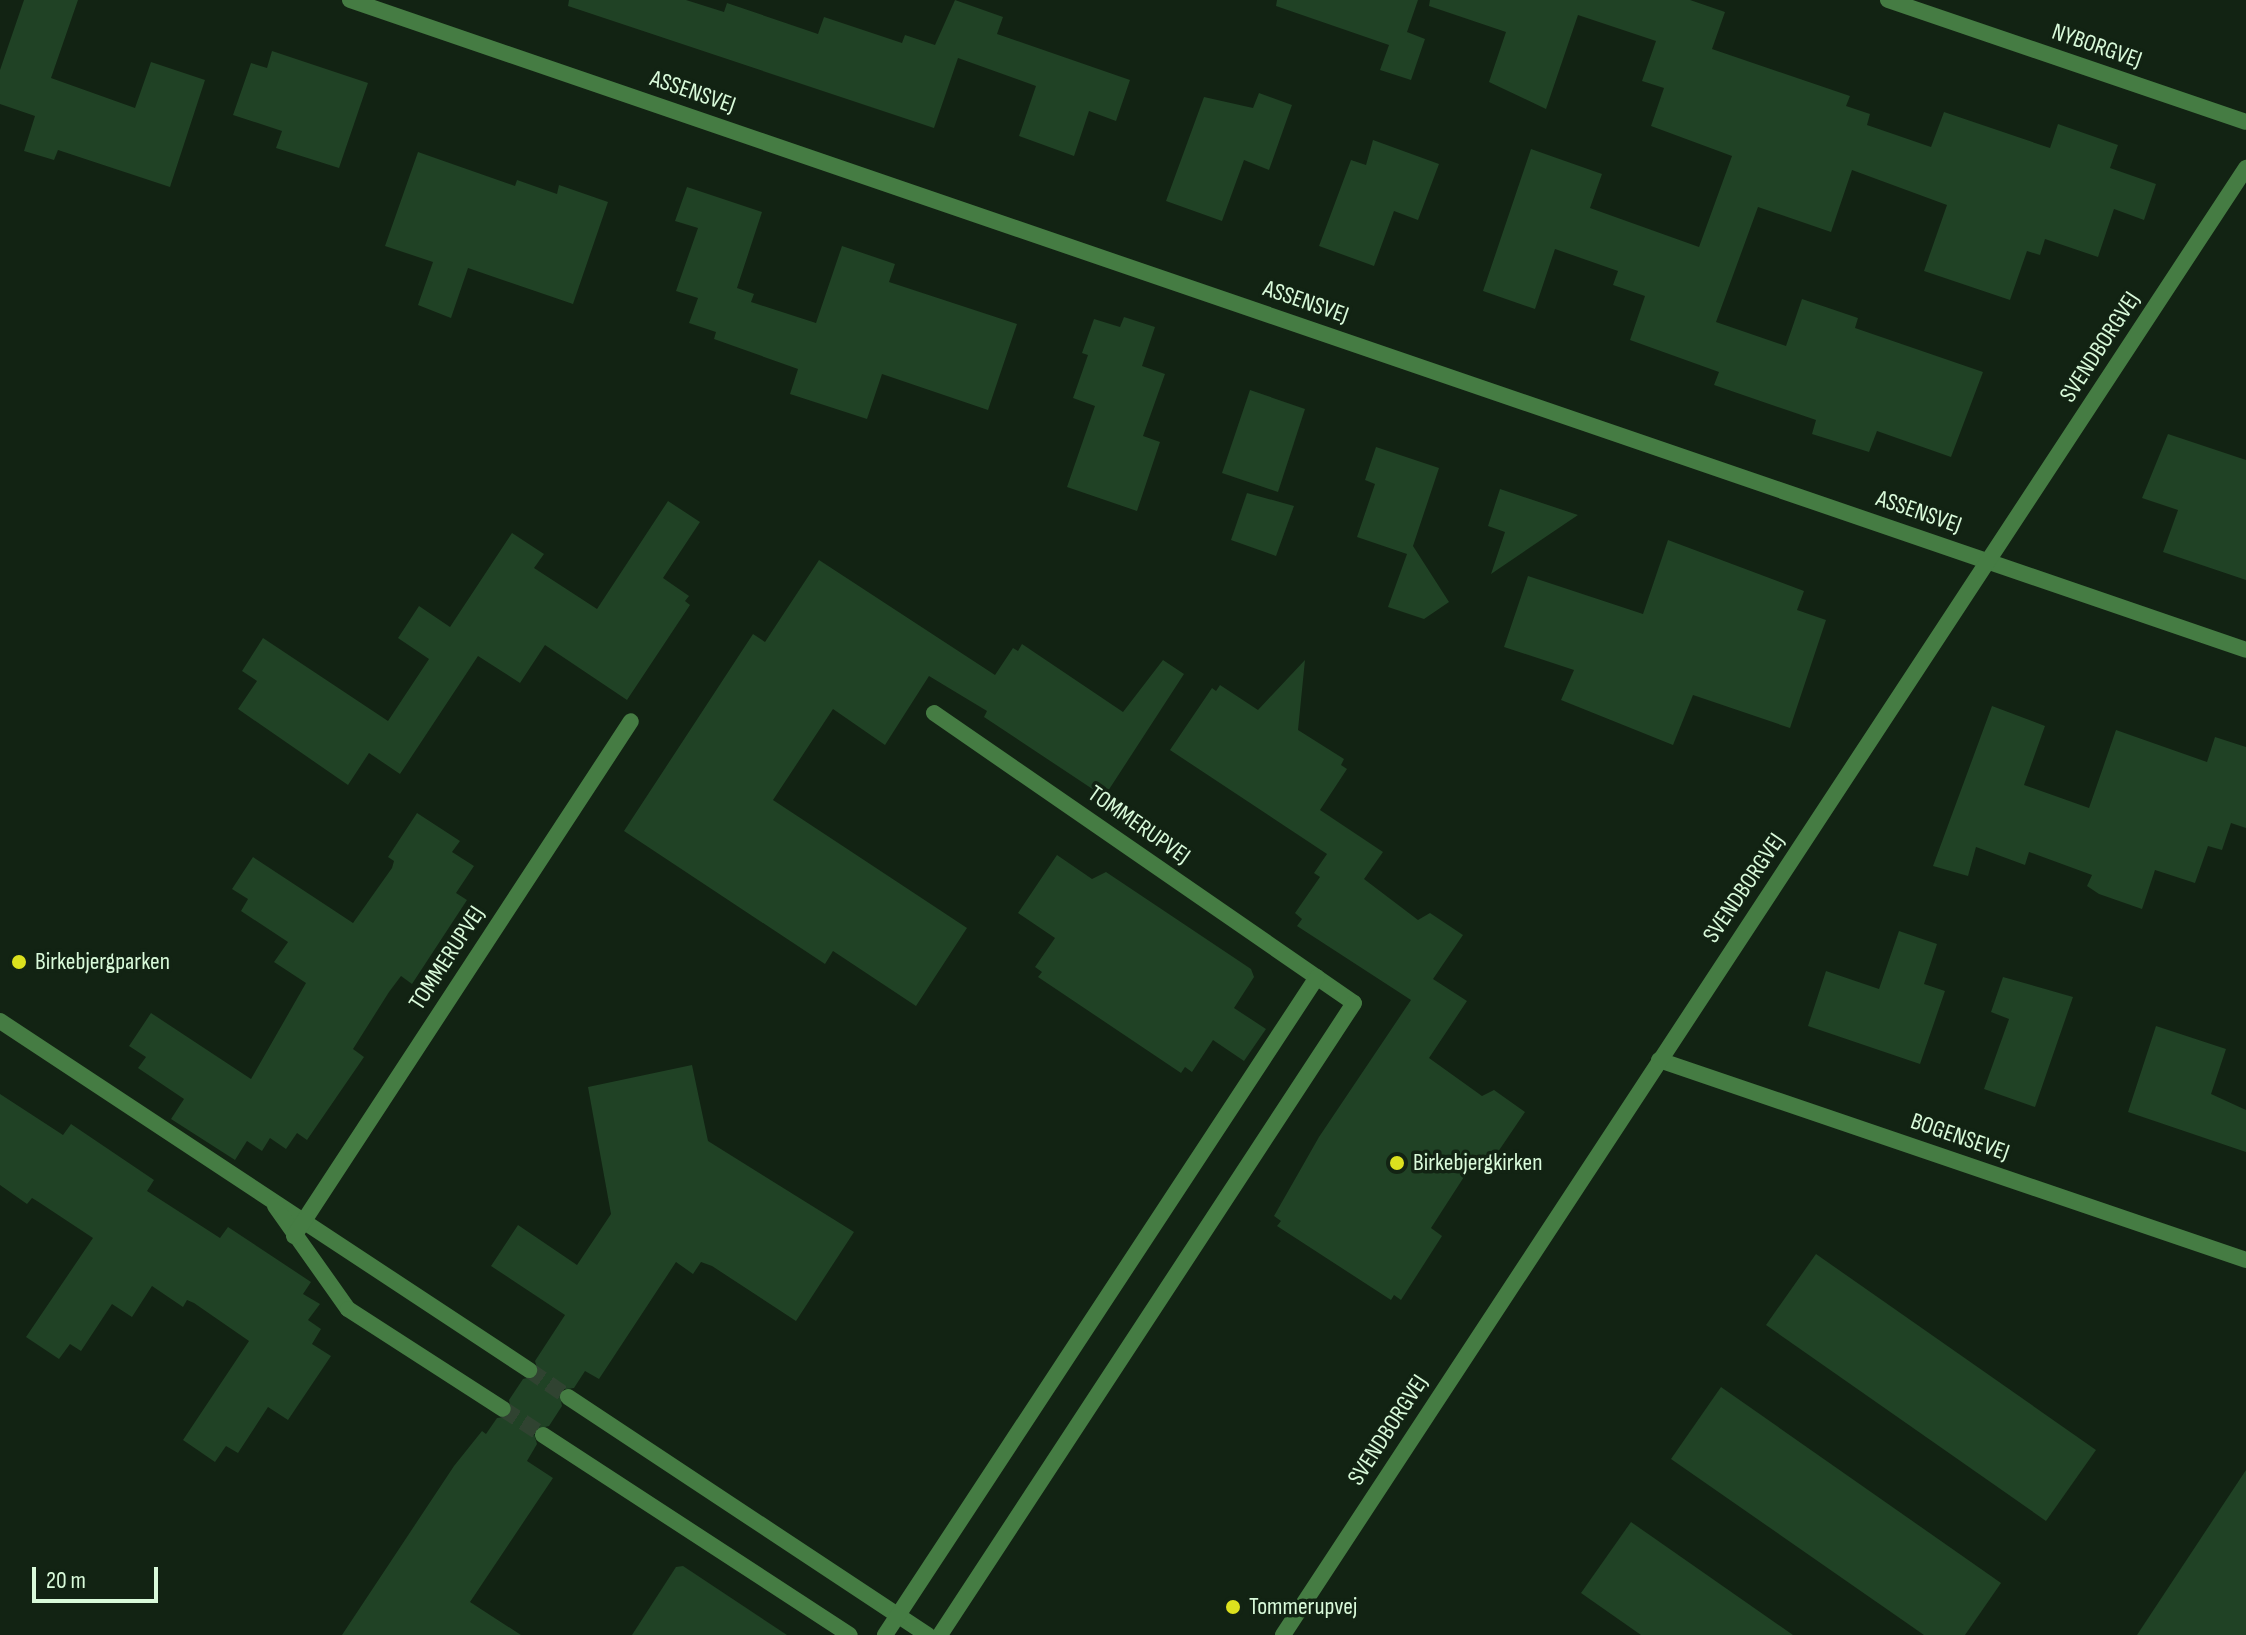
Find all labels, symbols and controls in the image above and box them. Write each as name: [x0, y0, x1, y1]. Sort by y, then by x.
street label: NYBORGVEJ: [2048, 17, 2146, 75]
street label: ASSENSVEJ: [647, 64, 739, 120]
street label: ASSENSVEJ: [1260, 274, 1352, 330]
street label: SVENDBORGVEJ: [2054, 286, 2146, 408]
street label: ASSENSVEJ: [1873, 484, 1965, 540]
street label: TOMMERUPVEJ: [1082, 779, 1196, 871]
street label: SVENDBORGVEJ: [1697, 828, 1791, 948]
street label: TOMMERUPVEJ: [403, 901, 491, 1015]
place label: Birkebjergparken: [35, 948, 170, 976]
marker: Birkebjergparken: [10, 953, 28, 971]
street label: BOGENSEVEJ: [1907, 1107, 2013, 1167]
place label: Birkebjergkirken: [1413, 1149, 1542, 1177]
marker: Birkebjergkirken: [1388, 1154, 1406, 1172]
street label: SVENDBORGVEJ: [1342, 1369, 1434, 1491]
scale bar: [36, 1551, 162, 1601]
text: 20 m: [46, 1566, 86, 1595]
place label: Tommerupvej: [1249, 1593, 1357, 1621]
marker: Tommerupvej: [1224, 1598, 1242, 1616]

